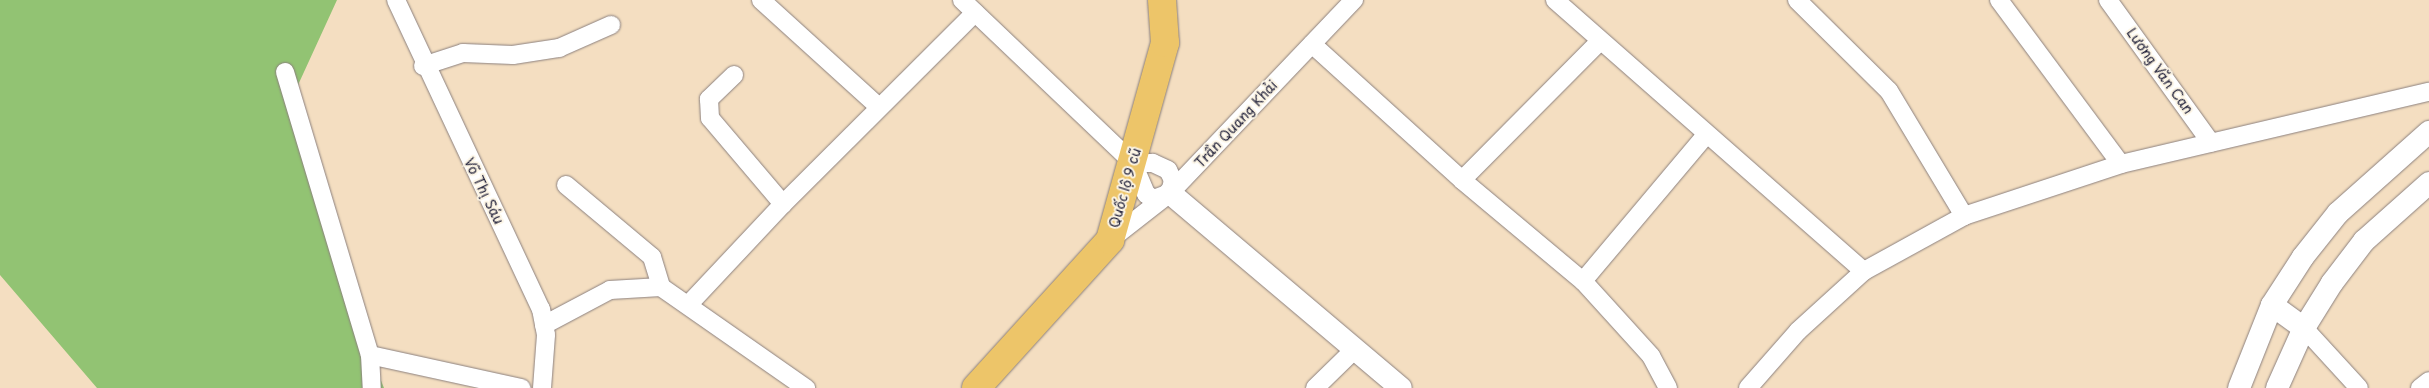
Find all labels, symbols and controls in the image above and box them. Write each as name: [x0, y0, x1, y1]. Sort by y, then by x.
street label: Lương Văn Can: [2123, 25, 2197, 117]
street label: Trần Quang Khải: [1191, 76, 1281, 172]
street label: Quốc lộ 9 cũ: [1105, 146, 1145, 230]
street label: Võ Thị Sáu: [461, 155, 507, 227]

